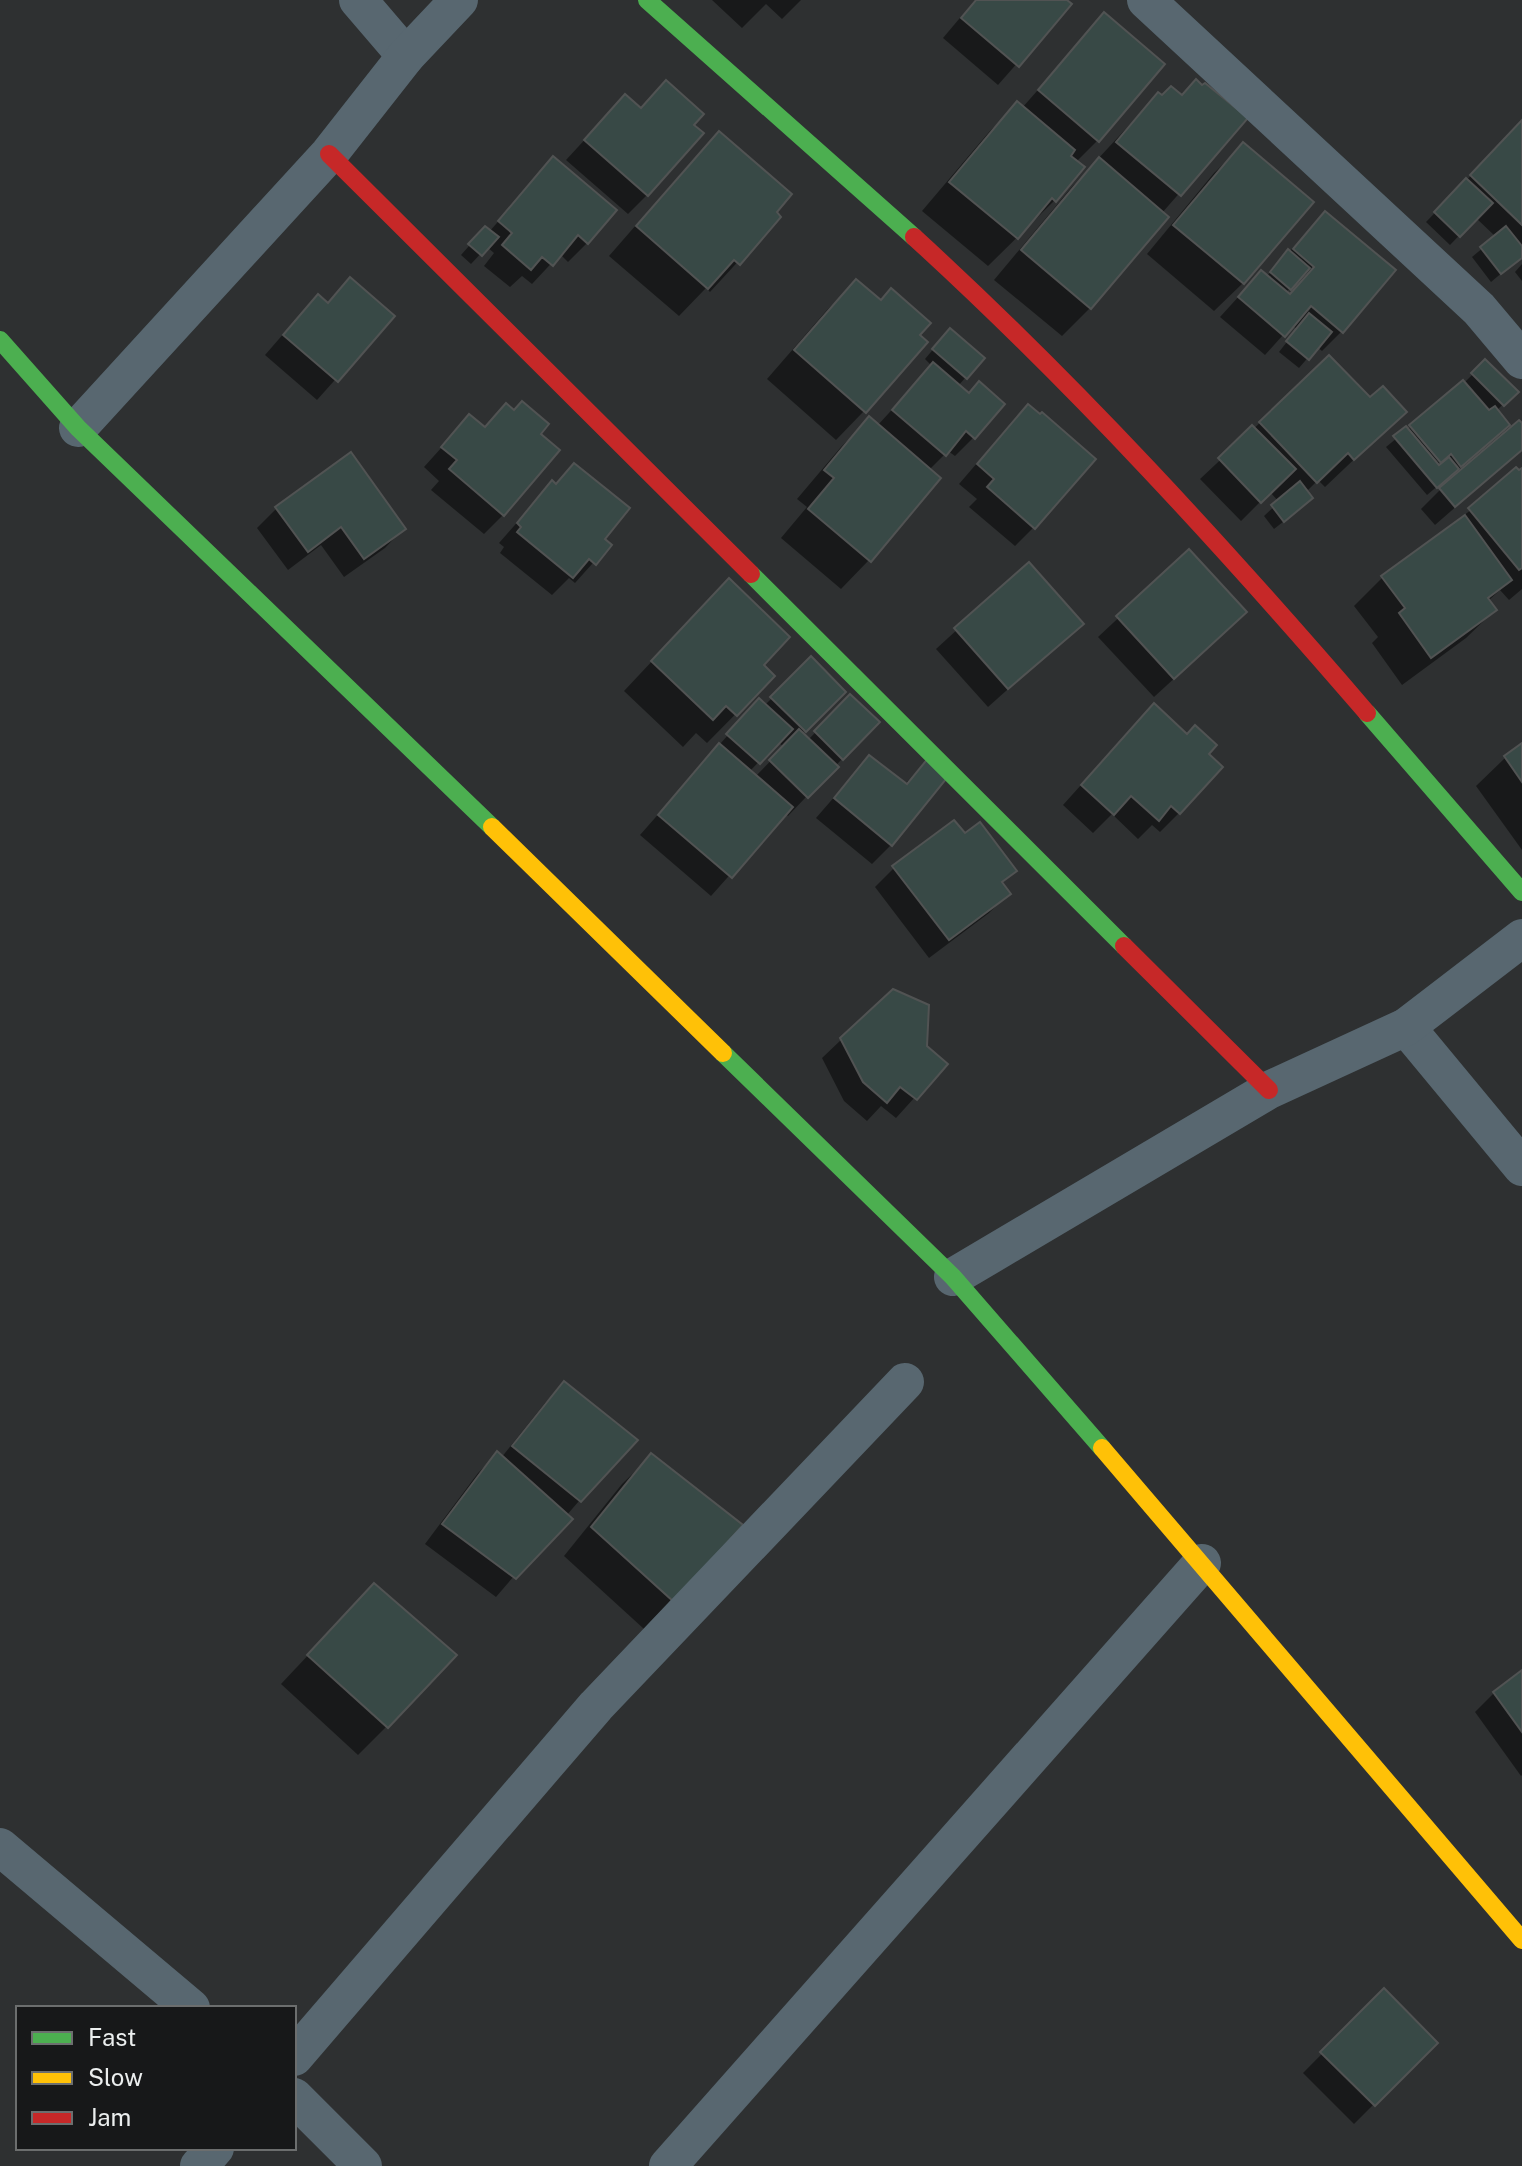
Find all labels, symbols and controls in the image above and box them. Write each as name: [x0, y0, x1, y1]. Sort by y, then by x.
legend: [16, 2006, 296, 2150]
text: Fast: [88, 2023, 136, 2051]
text: Slow: [88, 2063, 143, 2091]
text: Jam: [88, 2103, 131, 2131]

